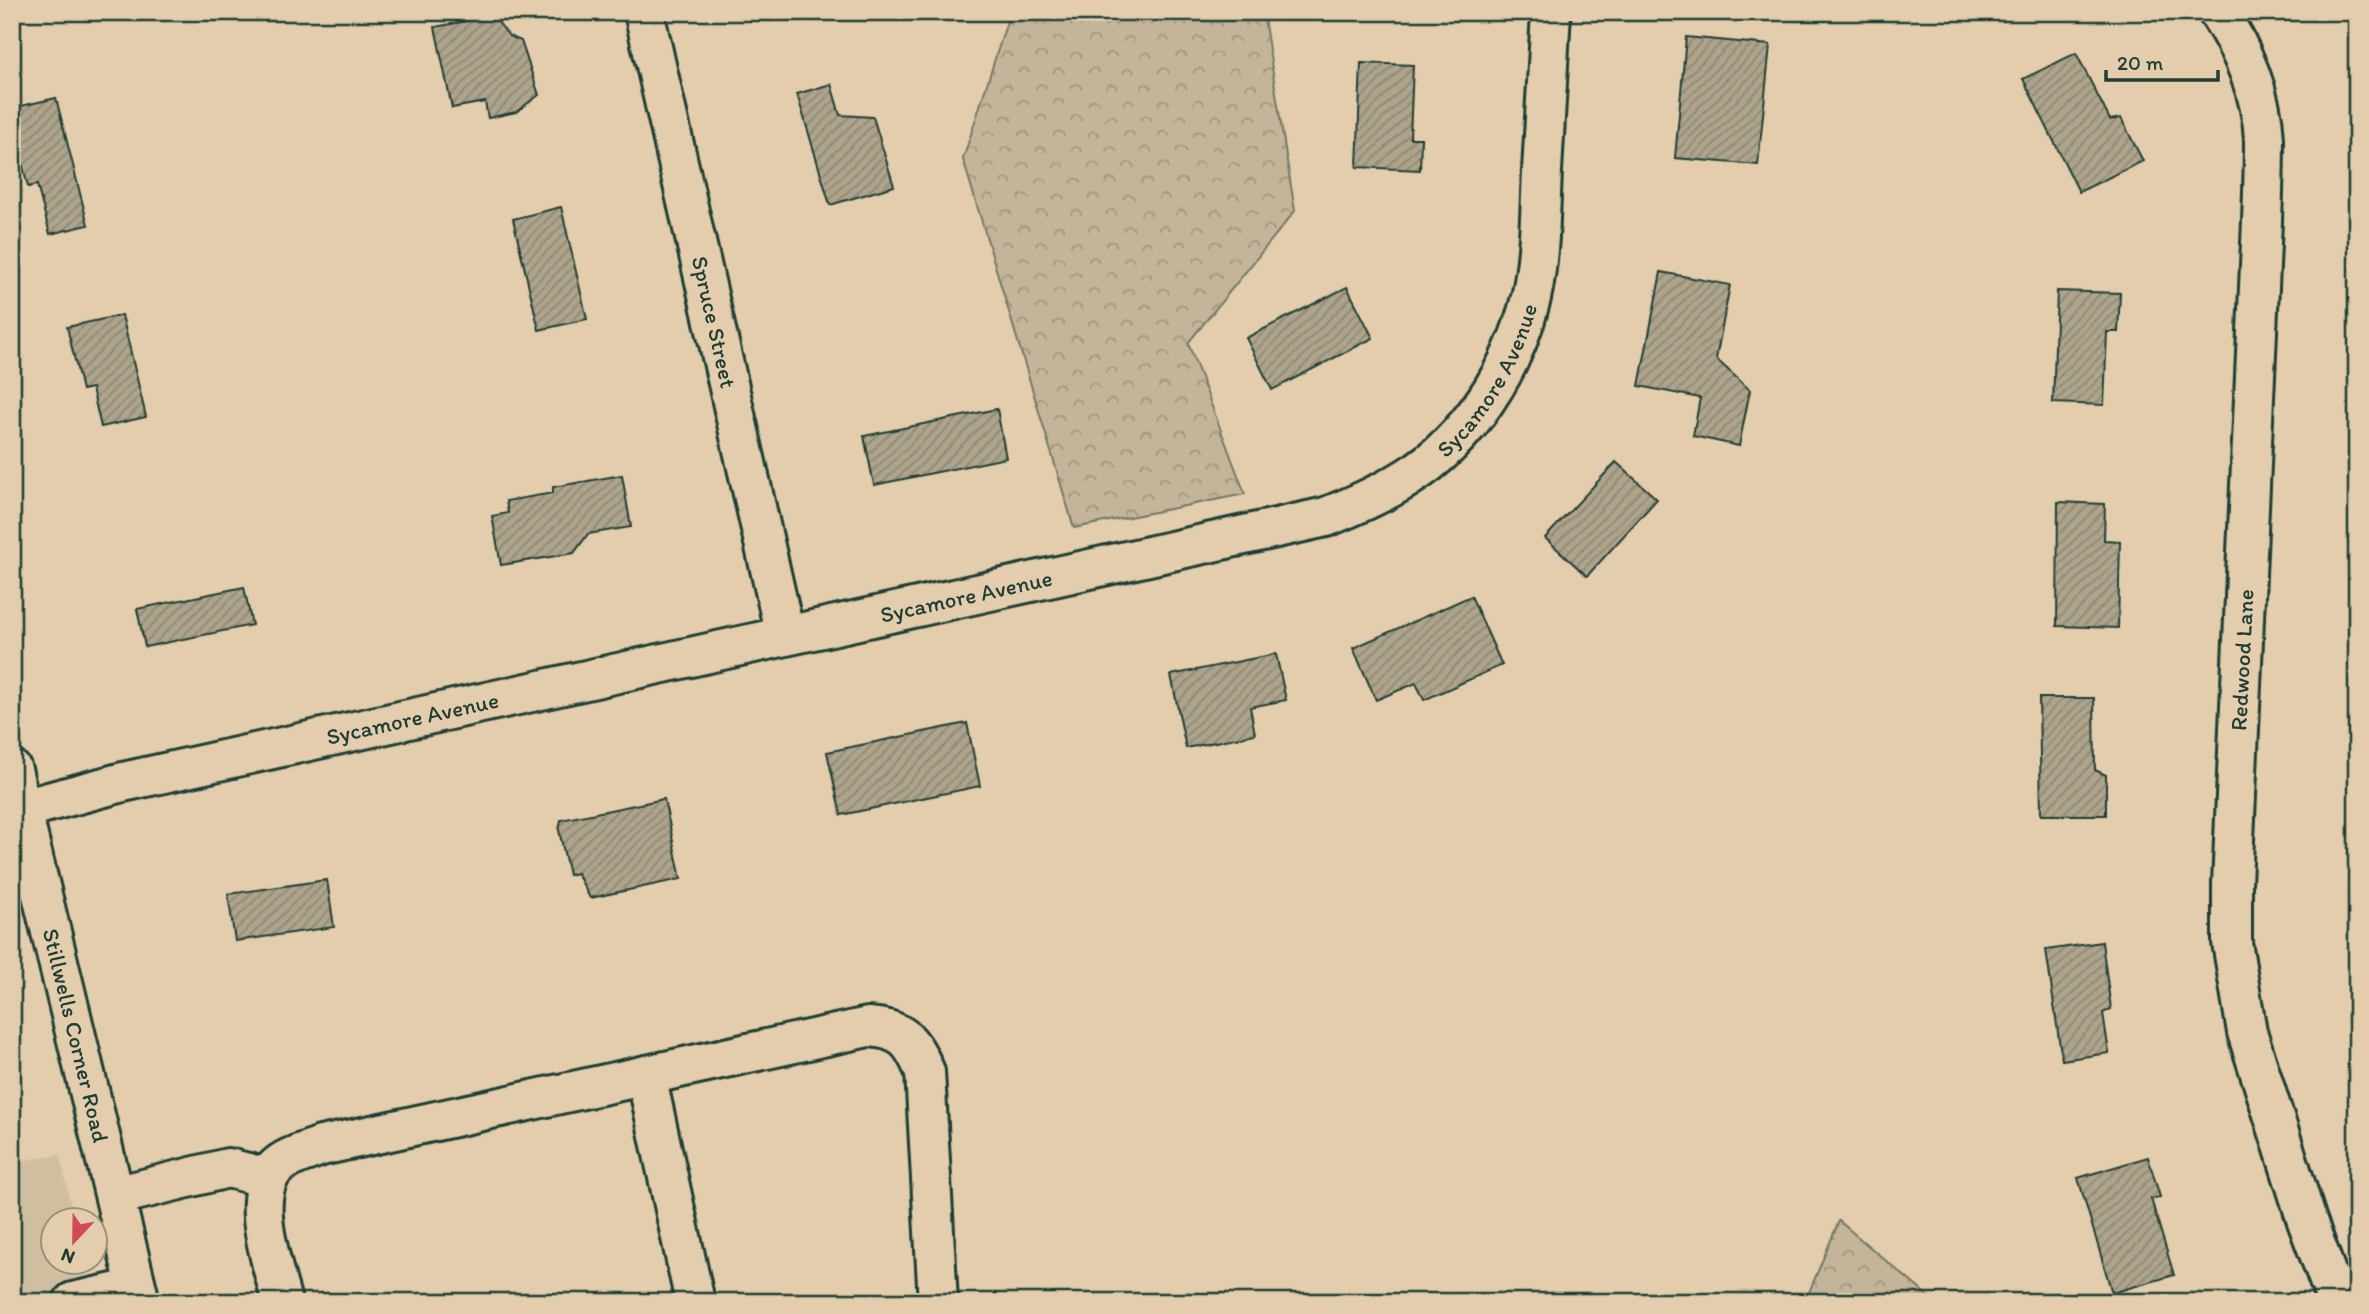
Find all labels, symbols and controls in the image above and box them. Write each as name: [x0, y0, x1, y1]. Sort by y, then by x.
scale bar: [2106, 38, 2218, 82]
text: 20 m: [2117, 50, 2164, 75]
street label: Spruce Street: [686, 254, 743, 391]
street label: Sycamore Avenue: [1431, 300, 1543, 463]
street label: Sycamore Avenue: [877, 564, 1055, 629]
street label: Redwood Lane: [2224, 589, 2260, 731]
street label: Sycamore Avenue: [324, 686, 501, 751]
street label: Stillwells Corner Road: [37, 926, 115, 1145]
north arrow: [38, 1206, 108, 1276]
text: N: [58, 1243, 78, 1269]

